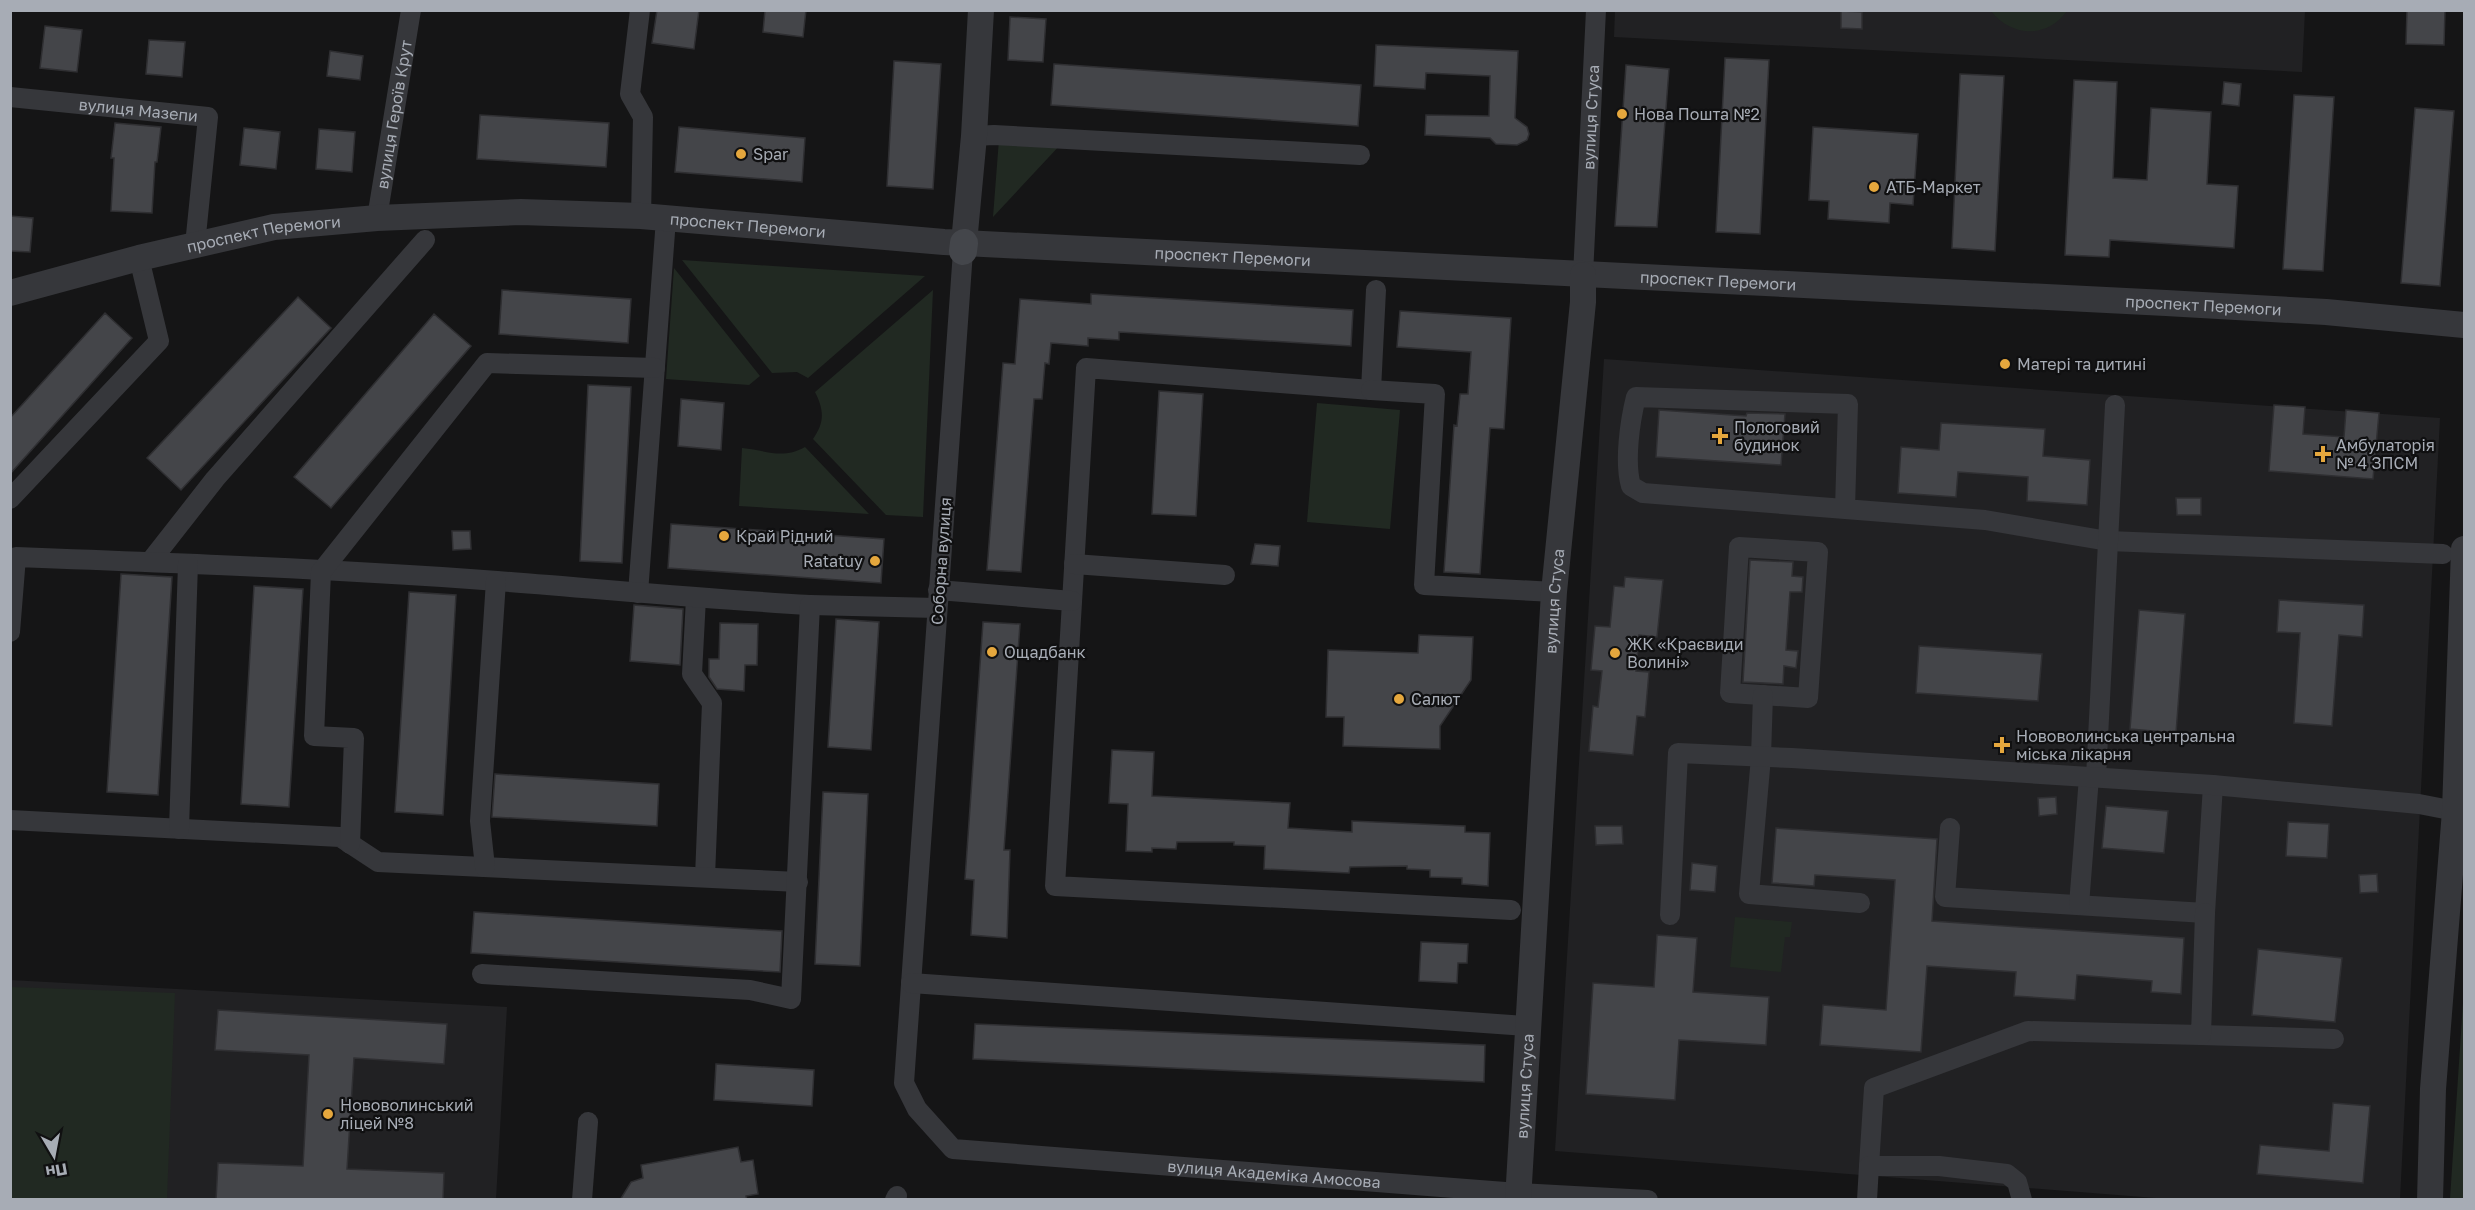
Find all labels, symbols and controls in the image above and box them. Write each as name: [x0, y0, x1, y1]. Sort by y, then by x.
street label: вулиця Героїв Крут: [372, 38, 416, 190]
street label: вулиця Стуса: [1578, 64, 1603, 170]
street label: вулиця Мазепи: [78, 94, 199, 126]
place label: Нова Пошта №2: [1634, 104, 1760, 124]
marker: Нова Пошта №2: [1615, 107, 1629, 121]
place label: Spar: [753, 144, 788, 164]
marker: Spar: [734, 147, 748, 161]
place label: АТБ-Маркет: [1886, 177, 1981, 197]
marker: АТБ-Маркет: [1867, 180, 1881, 194]
street label: проспект Перемоги: [669, 209, 827, 242]
street label: проспект Перемоги: [185, 211, 342, 257]
street label: проспект Перемоги: [1154, 243, 1311, 270]
street label: проспект Перемоги: [1640, 267, 1797, 295]
street label: проспект Перемоги: [2125, 291, 2282, 319]
place label: Матері та дитині: [2017, 354, 2146, 374]
marker: Матері та дитині: [1998, 357, 2012, 371]
place label: Пологовий будинок: [1734, 417, 1820, 455]
marker: Пологовий будинок: [1711, 427, 1729, 445]
place label: Амбулаторія № 4 ЗПСМ: [2336, 435, 2435, 473]
marker: Амбулаторія № 4 ЗПСМ: [2314, 445, 2332, 463]
street label: Соборна вулиця: [927, 496, 955, 626]
place label: Край Рідний: [736, 526, 834, 546]
marker: Край Рідний: [717, 529, 731, 543]
street label: вулиця Стуса: [1540, 548, 1568, 654]
place label: Ratatuy: [803, 551, 863, 571]
marker: Ratatuy: [868, 554, 882, 568]
place label: ЖК «Краєвиди Волині»: [1627, 634, 1743, 672]
place label: Ощадбанк: [1004, 642, 1086, 662]
marker: Ощадбанк: [985, 645, 999, 659]
marker: ЖК «Краєвиди Волині»: [1608, 646, 1622, 660]
place label: Салют: [1411, 689, 1461, 709]
marker: Салют: [1392, 692, 1406, 706]
place label: Нововолинська центральна міська лікарня: [2016, 726, 2235, 764]
marker: Нововолинська центральна міська лікарня: [1993, 736, 2011, 754]
street label: вулиця Стуса: [1512, 1033, 1538, 1139]
place label: Нововолинський ліцей №8: [340, 1095, 474, 1133]
marker: Нововолинський ліцей №8: [321, 1107, 335, 1121]
north arrow: [24, 1126, 84, 1186]
street label: вулиця Академіка Амосова: [1167, 1156, 1381, 1192]
text: Пн: [44, 1159, 69, 1183]

